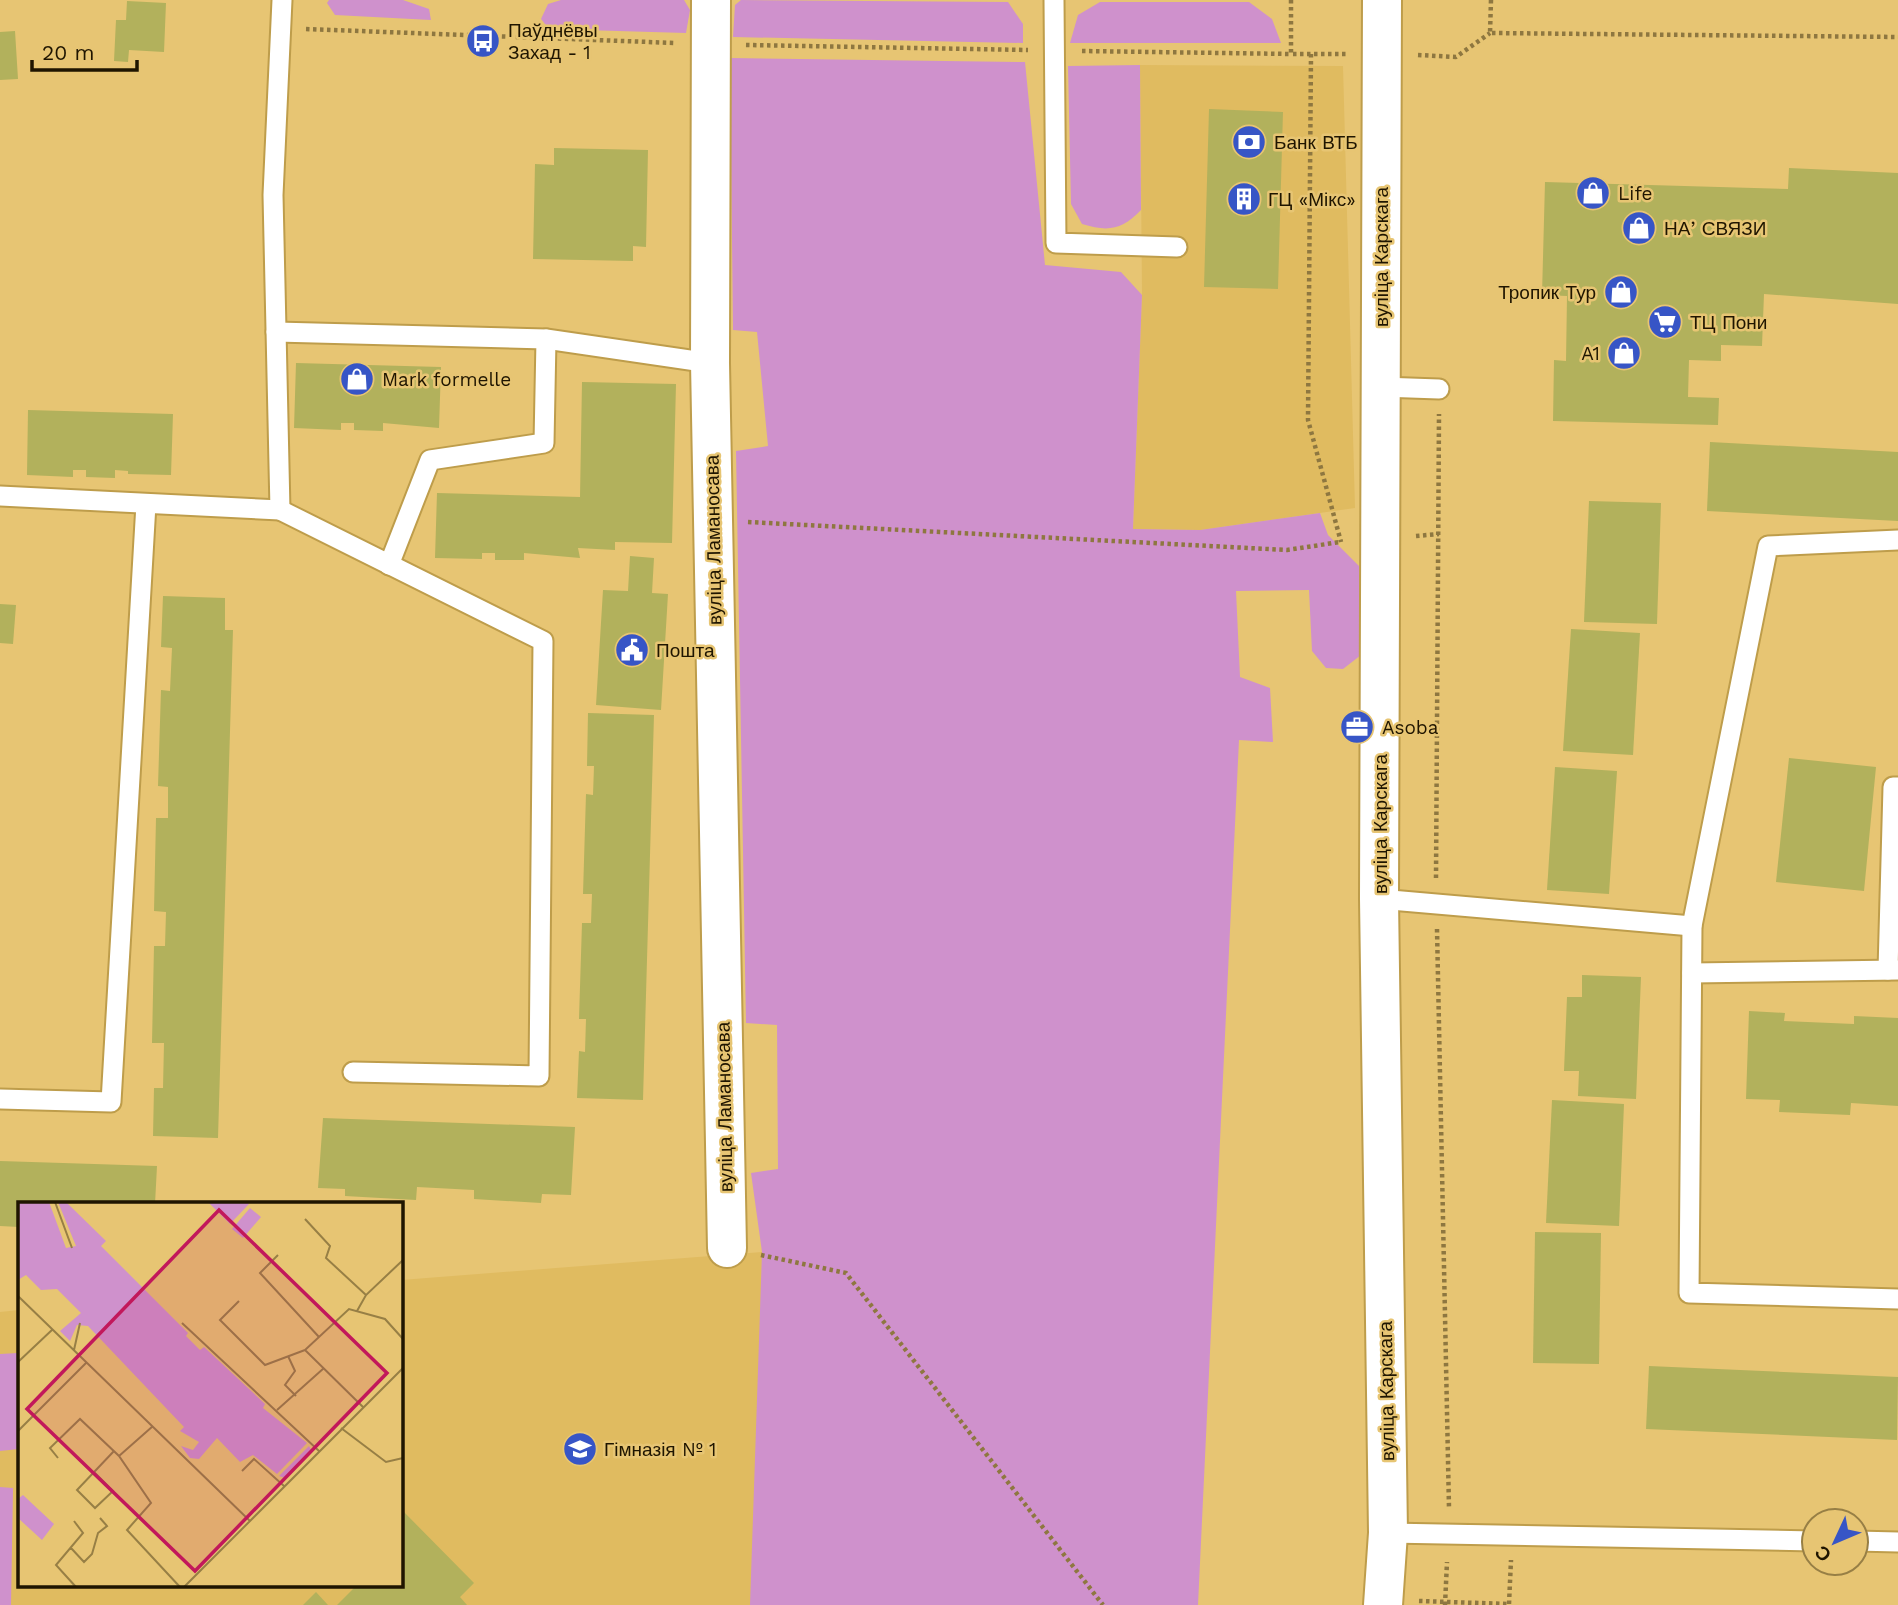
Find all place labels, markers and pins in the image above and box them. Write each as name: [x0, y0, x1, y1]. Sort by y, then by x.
place label: Паўднёвы Захад - 1: [508, 19, 598, 64]
bus stop icon: Паўднёвы Захад - 1: [464, 22, 502, 60]
bank icon: Банк ВТБ: [1230, 123, 1268, 161]
place label: Банк ВТБ: [1274, 131, 1358, 154]
shop icon: Life: [1574, 174, 1612, 212]
building icon: ГЦ «Мікс»: [1225, 180, 1263, 218]
place label: Life: [1618, 182, 1653, 205]
place label: ГЦ «Мікс»: [1268, 188, 1356, 211]
shop icon: НАʼСВЯЗИ: [1620, 209, 1658, 247]
place label: НАʼСВЯЗИ: [1664, 217, 1766, 240]
shop icon: Тропик Тур: [1602, 273, 1640, 311]
place label: Тропик Тур: [1498, 281, 1596, 304]
supermarket icon: ТЦ Пони: [1646, 303, 1684, 341]
place label: ТЦ Пони: [1690, 311, 1767, 334]
shop icon: A1: [1605, 334, 1643, 372]
place label: A1: [1581, 342, 1600, 365]
shop icon: Mark formelle: [338, 360, 376, 398]
place label: Mark formelle: [382, 368, 511, 391]
public building icon: Пошта: [613, 631, 651, 669]
place label: Пошта: [656, 639, 715, 662]
office icon: Asoba: [1338, 708, 1376, 746]
place label: Asoba: [1382, 716, 1439, 739]
school or university icon: Гімназія № 1: [561, 1430, 599, 1468]
place label: Гімназія № 1: [604, 1438, 716, 1461]

